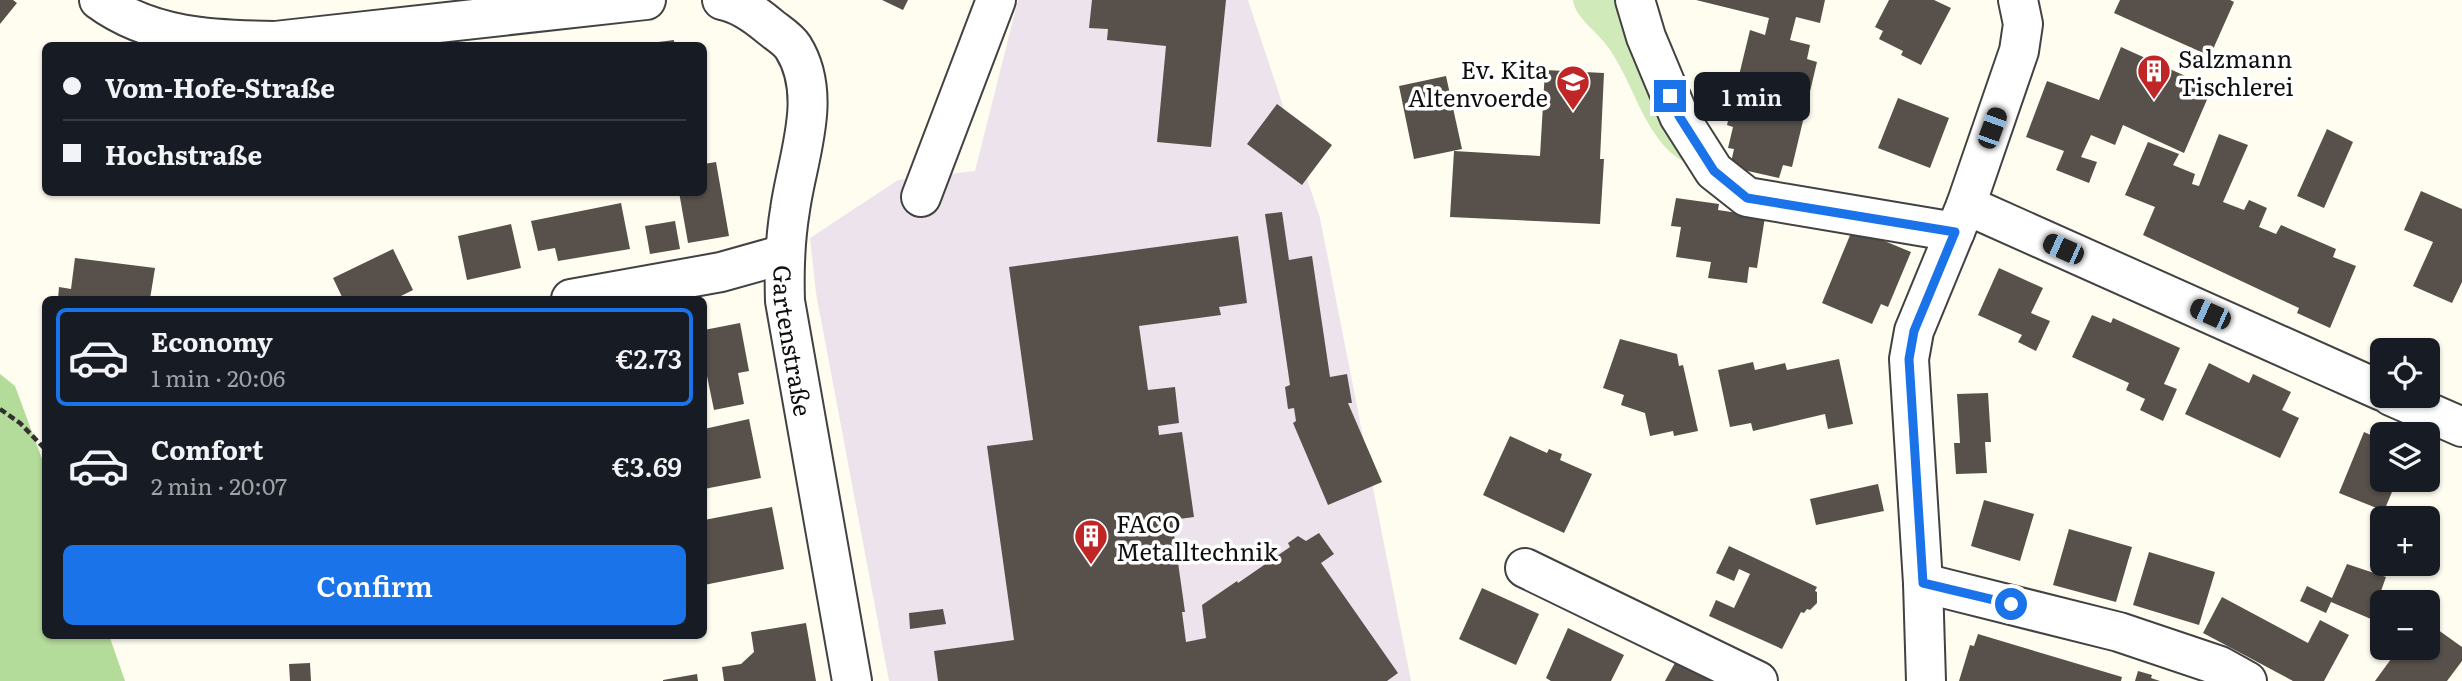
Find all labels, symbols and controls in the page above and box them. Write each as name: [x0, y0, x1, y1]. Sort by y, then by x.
place label: Salzmann Tischlerei: [2178, 40, 2294, 103]
place label: Ev. Kita Altenvoerde: [1408, 51, 1548, 114]
building icon: Salzmann Tischlerei: [2135, 52, 2173, 101]
school or university icon: Ev. Kita Altenvoerde: [1554, 63, 1592, 112]
text: Vom-Hofe-Straße: [105, 67, 335, 106]
callout: 1 min: [1694, 72, 1810, 120]
text: 1 min: [1722, 79, 1782, 113]
route end: [1654, 80, 1686, 112]
car: [1975, 105, 2010, 151]
text: Hochstraße: [105, 134, 262, 173]
car: [2040, 231, 2087, 267]
street label: Gartenstraße: [767, 265, 822, 419]
car: [2187, 296, 2234, 332]
text: Economy: [151, 321, 273, 360]
icon: car: [67, 326, 130, 389]
text: €2.73: [616, 338, 682, 377]
map controls: [2370, 338, 2440, 660]
button: locate: [2370, 338, 2440, 408]
text: 1 min · 20:06: [151, 360, 285, 394]
button: layers: [2370, 422, 2440, 492]
text: Comfort: [151, 429, 263, 468]
icon: car: [67, 434, 130, 497]
text: €3.69: [612, 446, 682, 485]
text: 2 min · 20:07: [151, 468, 287, 502]
place label: FACO Metalltechnik: [1116, 505, 1278, 568]
button: +: [2370, 506, 2440, 576]
building icon: FACO Metalltechnik: [1072, 517, 1110, 566]
button: Confirm: [63, 545, 686, 625]
route start: [1995, 588, 2027, 620]
button: −: [2370, 590, 2440, 660]

